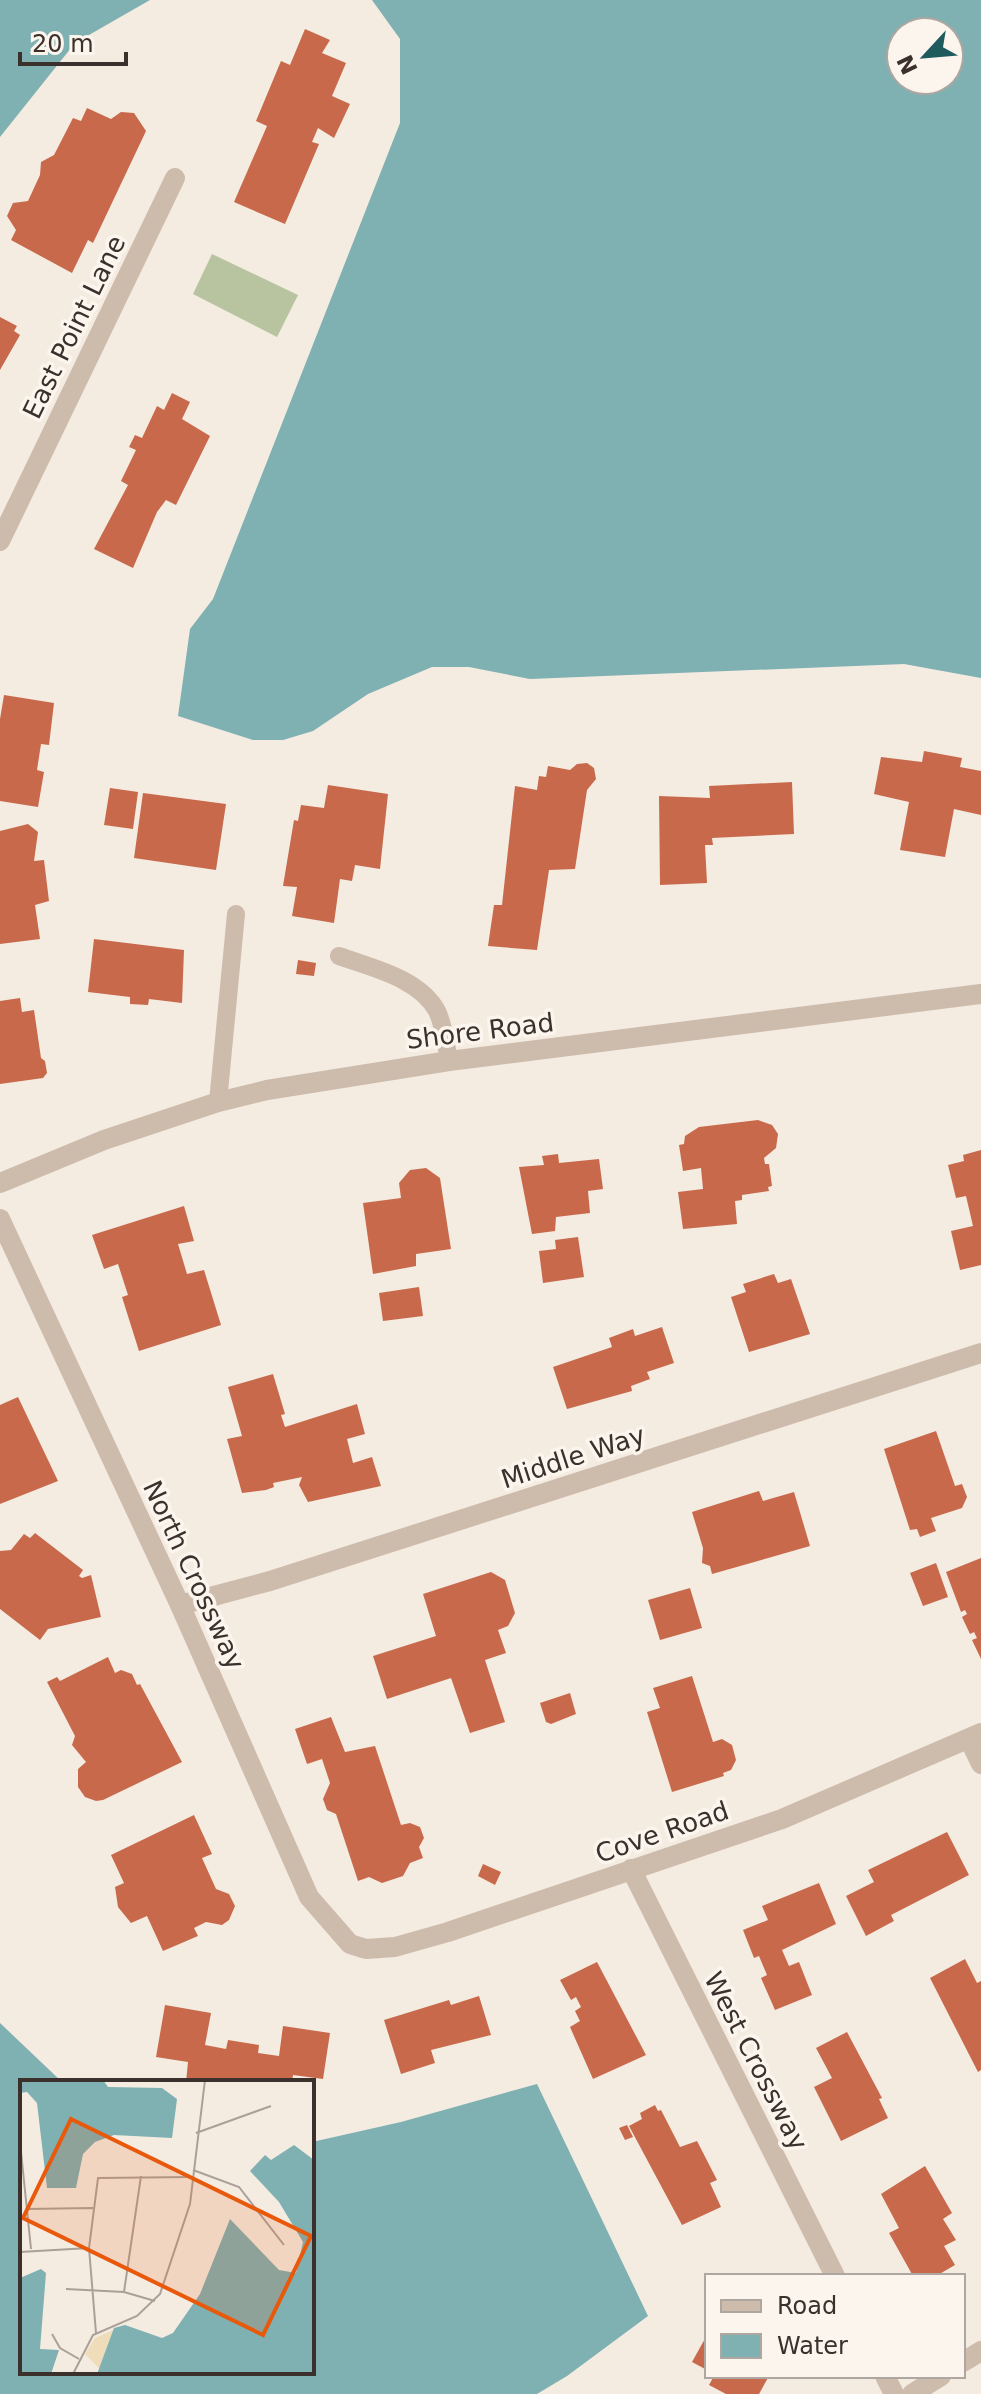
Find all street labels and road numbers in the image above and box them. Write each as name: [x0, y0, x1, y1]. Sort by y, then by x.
street label: East Point Lane: [17, 231, 131, 423]
street label: Shore Road: [404, 1007, 556, 1055]
street label: Middle Way: [497, 1420, 649, 1494]
street label: North Crossway: [137, 1476, 251, 1674]
street label: Cove Road: [591, 1795, 733, 1869]
street label: West Crossway: [698, 1967, 814, 2155]

